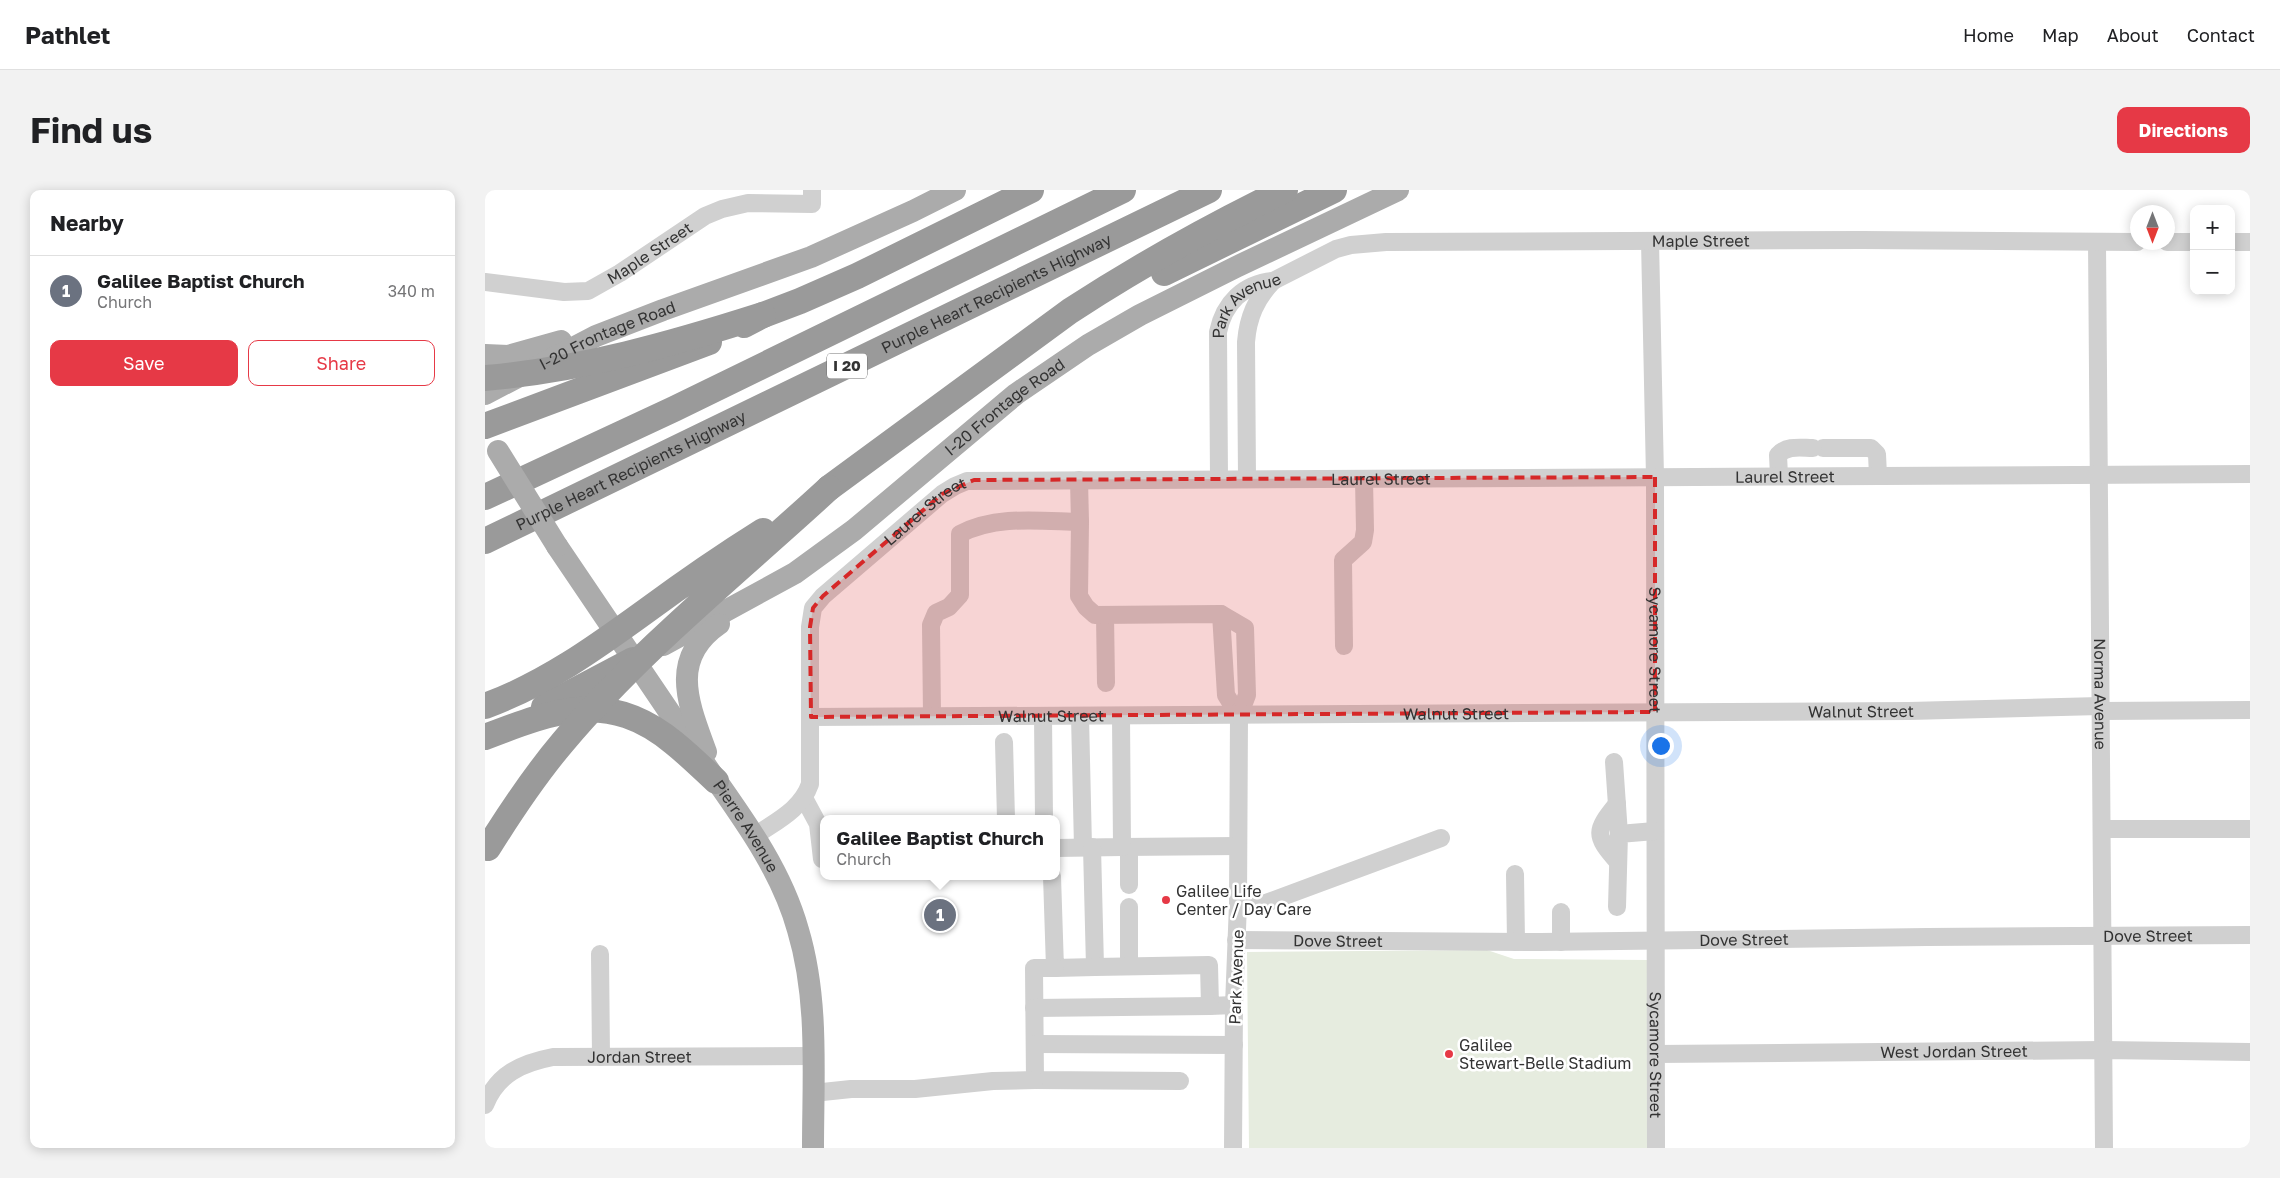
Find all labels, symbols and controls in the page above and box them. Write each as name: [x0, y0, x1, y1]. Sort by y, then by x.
text: Pathlet: [25, 20, 110, 49]
text: Home: [1963, 24, 2014, 46]
text: Map: [2042, 24, 2079, 46]
text: About: [2107, 24, 2159, 46]
text: Contact: [2187, 24, 2255, 46]
button: Directions: [2117, 107, 2250, 153]
text: Find us: [30, 109, 152, 151]
north arrow: [2130, 205, 2175, 250]
map controls: [2190, 205, 2235, 295]
button: +: [2190, 205, 2235, 250]
text: Nearby: [50, 210, 124, 236]
street label: Maple Street: [603, 217, 696, 288]
street label: Purple Heart Recipients Highway: [878, 229, 1115, 357]
street label: Maple Street: [1652, 230, 1750, 251]
button: −: [2190, 250, 2235, 295]
text: Galilee Baptist Church: [97, 269, 305, 292]
street label: Park Avenue: [1208, 269, 1284, 339]
text: 1: [62, 281, 70, 301]
text: 340 m: [388, 281, 435, 301]
text: Church: [97, 292, 152, 312]
street label: I-20 Frontage Road: [536, 296, 678, 374]
button: Save: [50, 340, 238, 386]
button: Share: [248, 340, 435, 386]
road number: I 20: [827, 354, 867, 378]
street label: I-20 Frontage Road: [940, 354, 1068, 460]
street label: Purple Heart Recipients Highway: [512, 406, 749, 535]
street label: Laurel Street: [1735, 466, 1835, 487]
street label: Laurel Street: [1331, 468, 1431, 489]
street label: Laurel Street: [880, 473, 969, 550]
street label: Sycamore Street: [1645, 586, 1665, 714]
street label: Norma Avenue: [2090, 638, 2111, 750]
street label: Walnut Street: [1808, 701, 1914, 722]
street label: Walnut Street: [1403, 703, 1509, 724]
street label: Walnut Street: [998, 705, 1104, 726]
your location: [1648, 733, 1674, 759]
street label: Pierre Avenue: [709, 776, 783, 876]
popup: [820, 815, 1060, 880]
text: Galilee Baptist Church: [836, 826, 1044, 849]
text: Church: [836, 849, 891, 869]
place label: Galilee Life Center / Day Care: [1176, 881, 1312, 919]
marker: Galilee Life Center / Day Care: [1160, 894, 1172, 906]
pin: 1: [924, 896, 956, 934]
street label: Dove Street: [2103, 925, 2193, 946]
street label: Park Avenue: [1224, 929, 1248, 1025]
street label: Dove Street: [1699, 929, 1789, 950]
street label: Dove Street: [1293, 930, 1383, 951]
street label: Sycamore Street: [1646, 991, 1666, 1119]
place label: Galilee Stewart-Belle Stadium: [1459, 1035, 1632, 1073]
street label: West Jordan Street: [1880, 1041, 2028, 1062]
street label: Jordan Street: [587, 1046, 692, 1067]
marker: Galilee Stewart-Belle Stadium: [1443, 1048, 1455, 1060]

